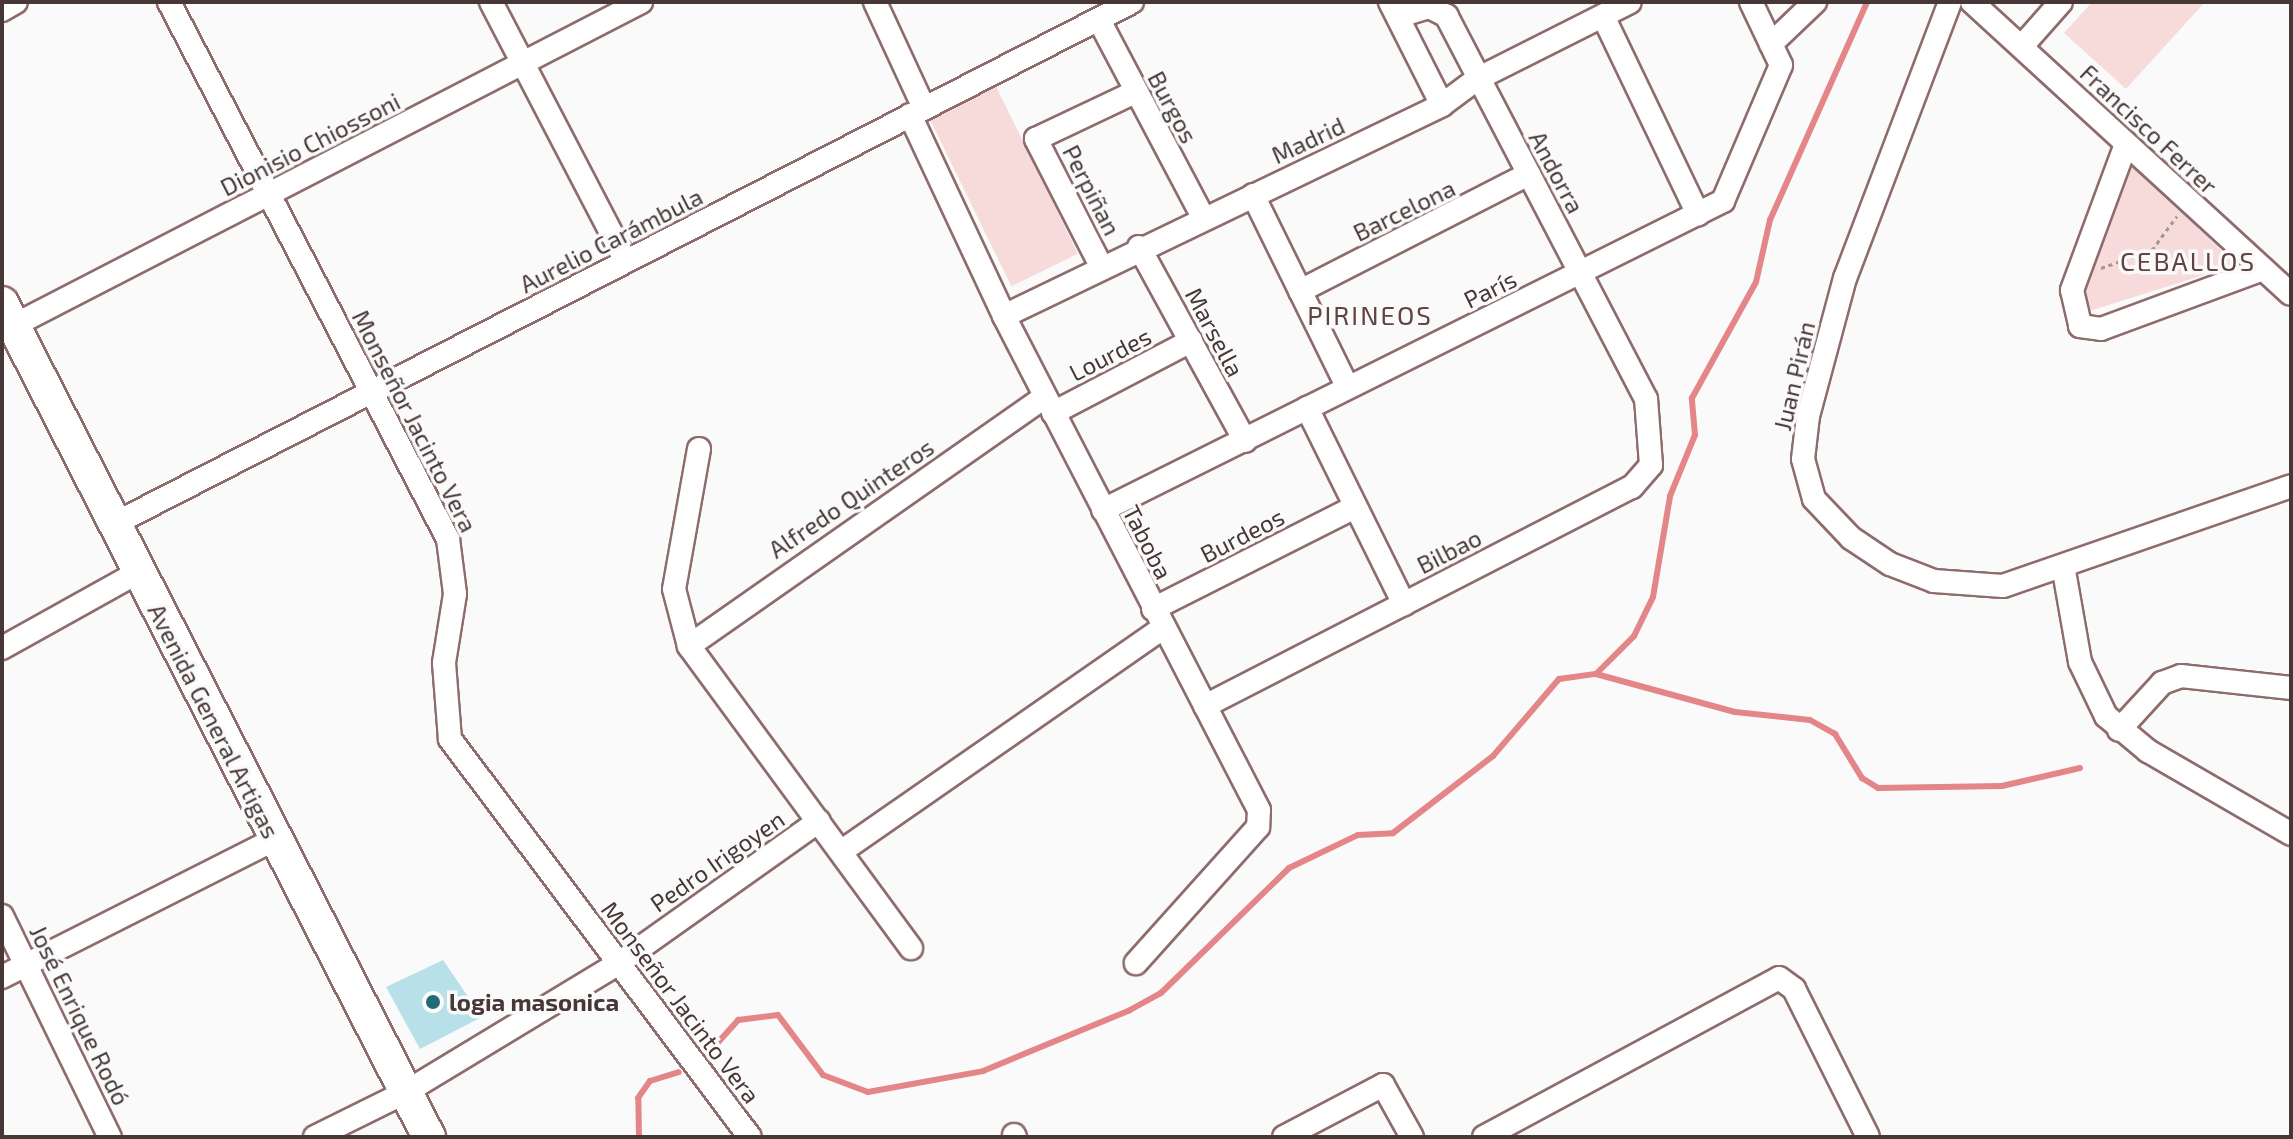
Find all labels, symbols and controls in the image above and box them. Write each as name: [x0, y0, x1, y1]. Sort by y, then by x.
street label: Francisco Ferrer: [2075, 58, 2223, 200]
street label: Burgos: [1142, 66, 1204, 148]
street label: Dionisio Chiossoni: [215, 86, 405, 202]
street label: Madrid: [1267, 111, 1349, 169]
street label: Andorra: [1523, 126, 1591, 218]
street label: Perpiñan: [1057, 140, 1127, 240]
street label: Barcelona: [1348, 173, 1460, 247]
street label: Aurelio Carámbula: [515, 181, 707, 299]
district label: CEBALLOS: [2120, 245, 2256, 277]
street label: París: [1459, 264, 1521, 314]
street label: Marsella: [1180, 283, 1250, 381]
district label: PIRINEOS: [1307, 299, 1433, 331]
street label: Monseñor Jacinto Vera: [346, 305, 484, 537]
street label: Juan Pirán: [1767, 319, 1821, 433]
street label: Lourdes: [1064, 321, 1156, 387]
street label: Alfredo Quinteros: [763, 432, 939, 564]
street label: Taboba: [1117, 500, 1179, 584]
street label: Burdeos: [1195, 502, 1289, 568]
street label: Bilbao: [1412, 523, 1486, 579]
street label: Avenida General Artigas: [142, 598, 286, 844]
street label: Pedro Irigoyen: [644, 804, 790, 918]
street label: Monseñor Jacinto Vera: [595, 895, 767, 1109]
street label: José Enrique Rodó: [24, 920, 136, 1110]
place label: logia masonica: [449, 988, 619, 1016]
marker: logia masonica: [424, 993, 442, 1011]

